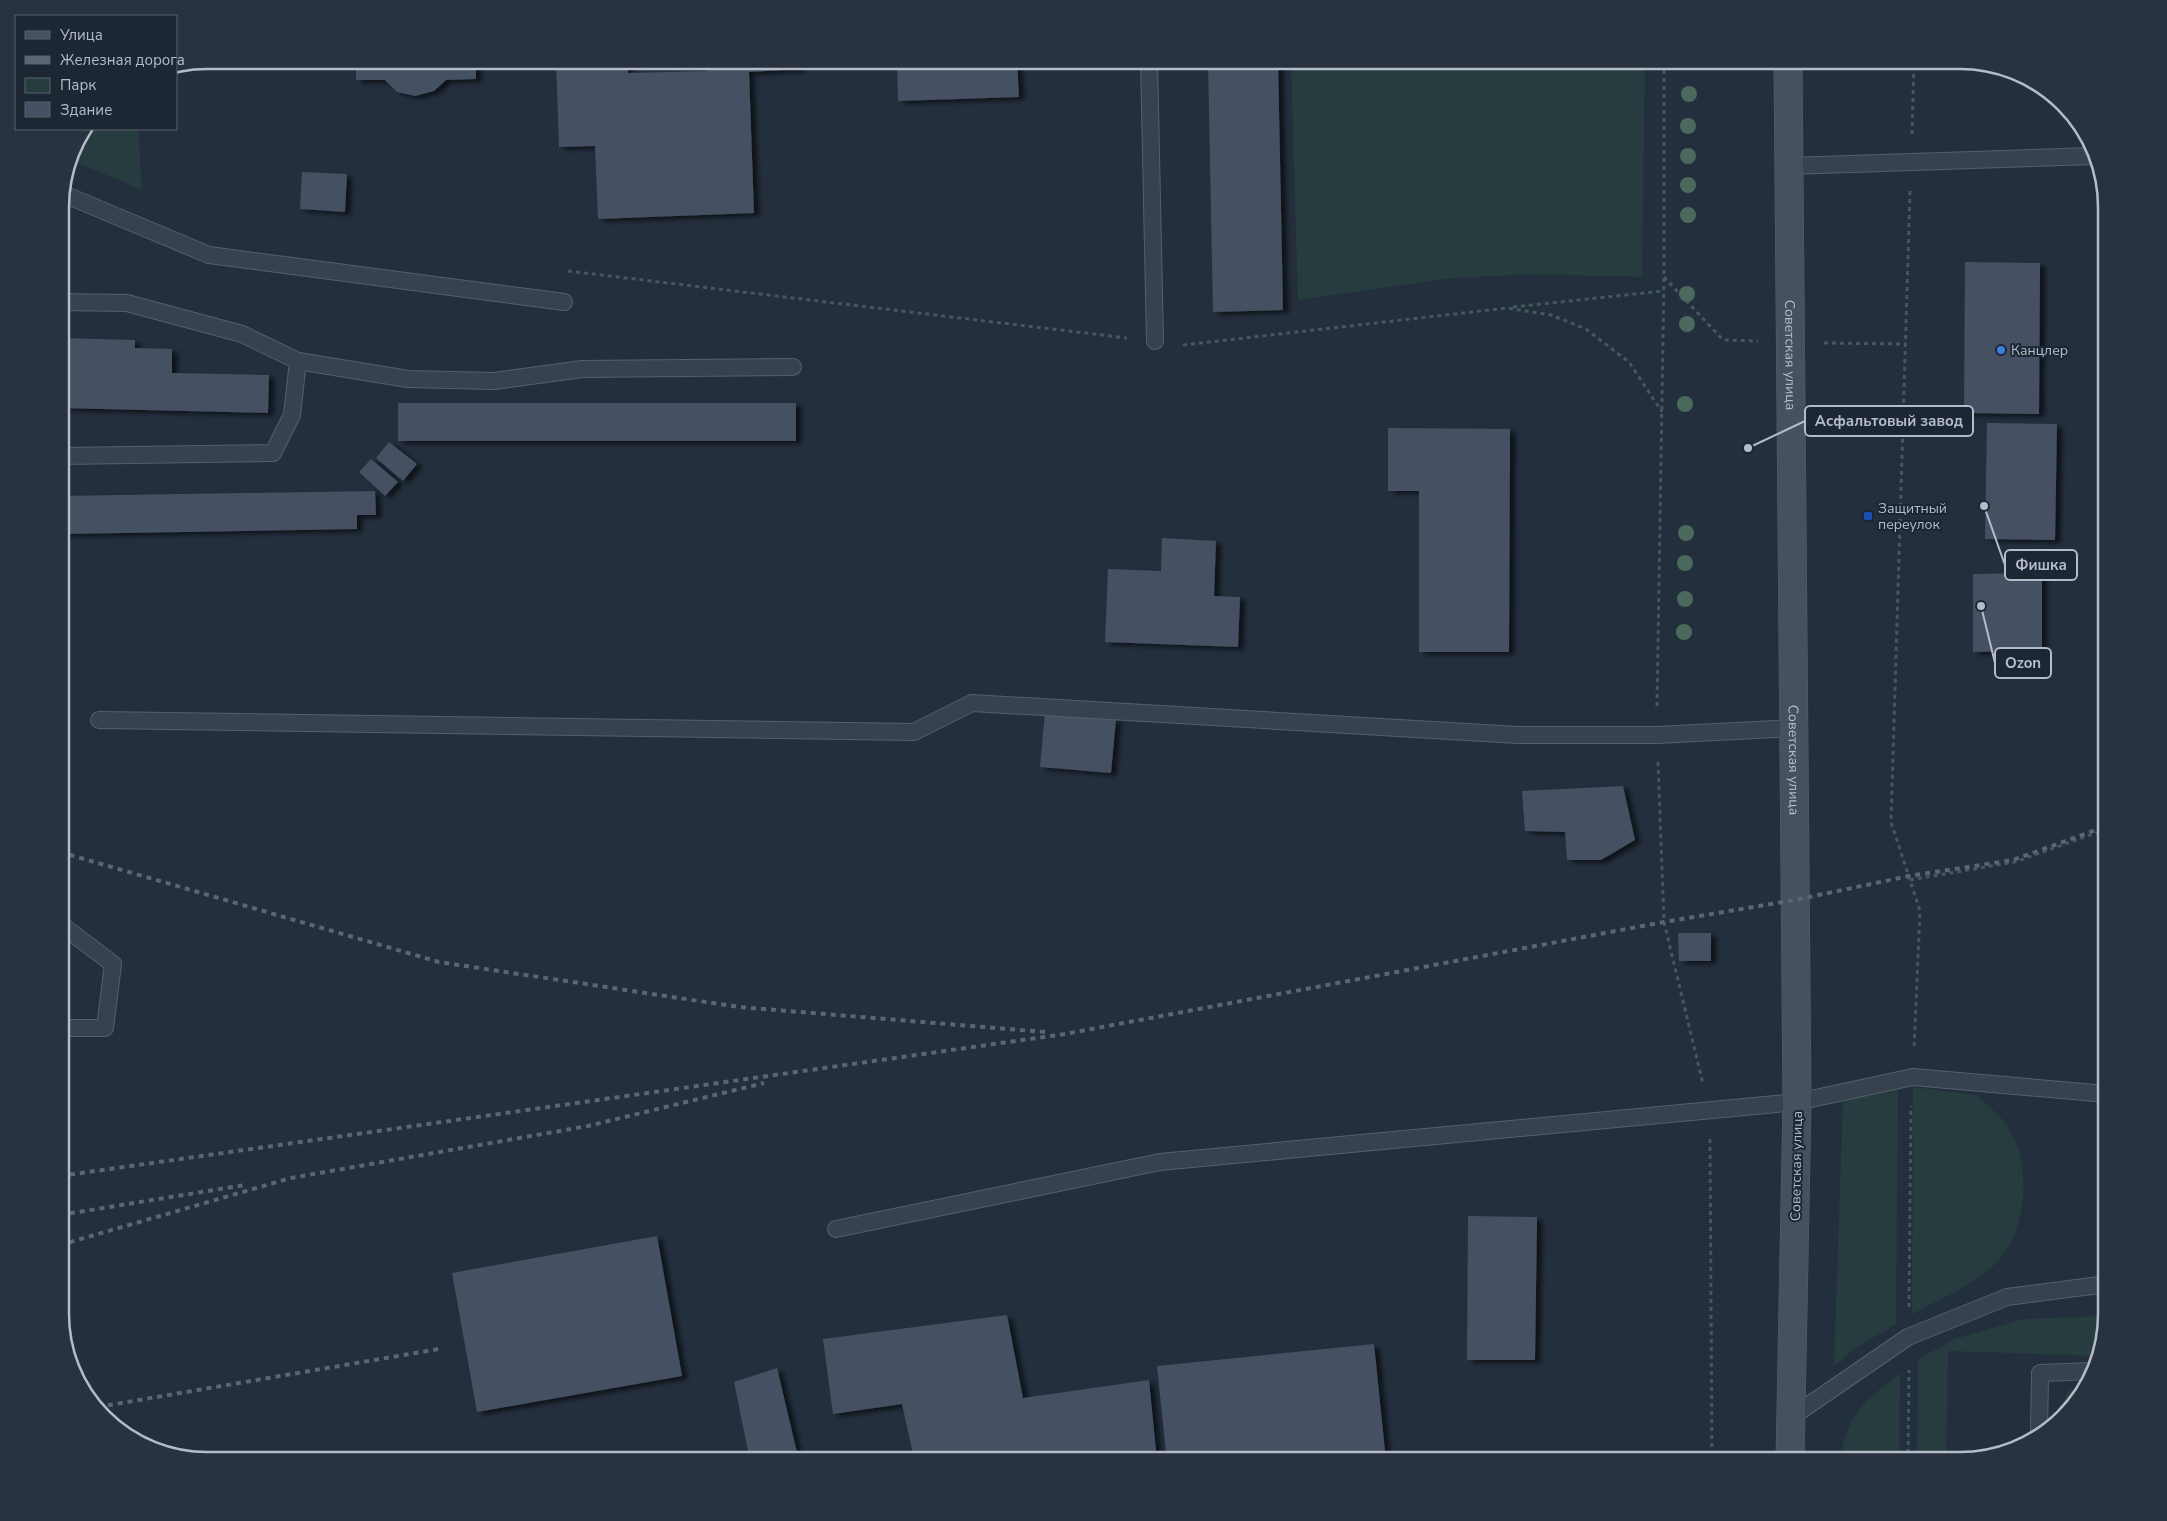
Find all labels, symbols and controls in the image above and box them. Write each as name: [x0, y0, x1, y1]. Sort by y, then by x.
legend: [15, 15, 178, 130]
text: Улица: [59, 25, 103, 45]
text: Железная дорога: [60, 50, 185, 70]
text: Парк: [60, 75, 96, 95]
text: Здание: [60, 100, 112, 120]
street label: Советская улица: [1780, 300, 1800, 410]
place label: Канцлер: [2011, 341, 2068, 360]
marker: Канцлер: [1995, 344, 2007, 356]
callout: Асфальтовый завод: [1805, 406, 1973, 436]
text: Асфальтовый завод: [1815, 411, 1963, 431]
place label: Защитный переулок: [1878, 499, 1947, 534]
marker: Защитный переулок: [1862, 510, 1874, 522]
callout: Фишка: [2005, 550, 2077, 580]
text: Фишка: [2015, 555, 2067, 575]
callout: Ozon: [1995, 648, 2051, 678]
text: Ozon: [2005, 653, 2041, 673]
street label: Советская улица: [1784, 705, 1804, 815]
street label: Советская улица: [1786, 1111, 1807, 1221]

